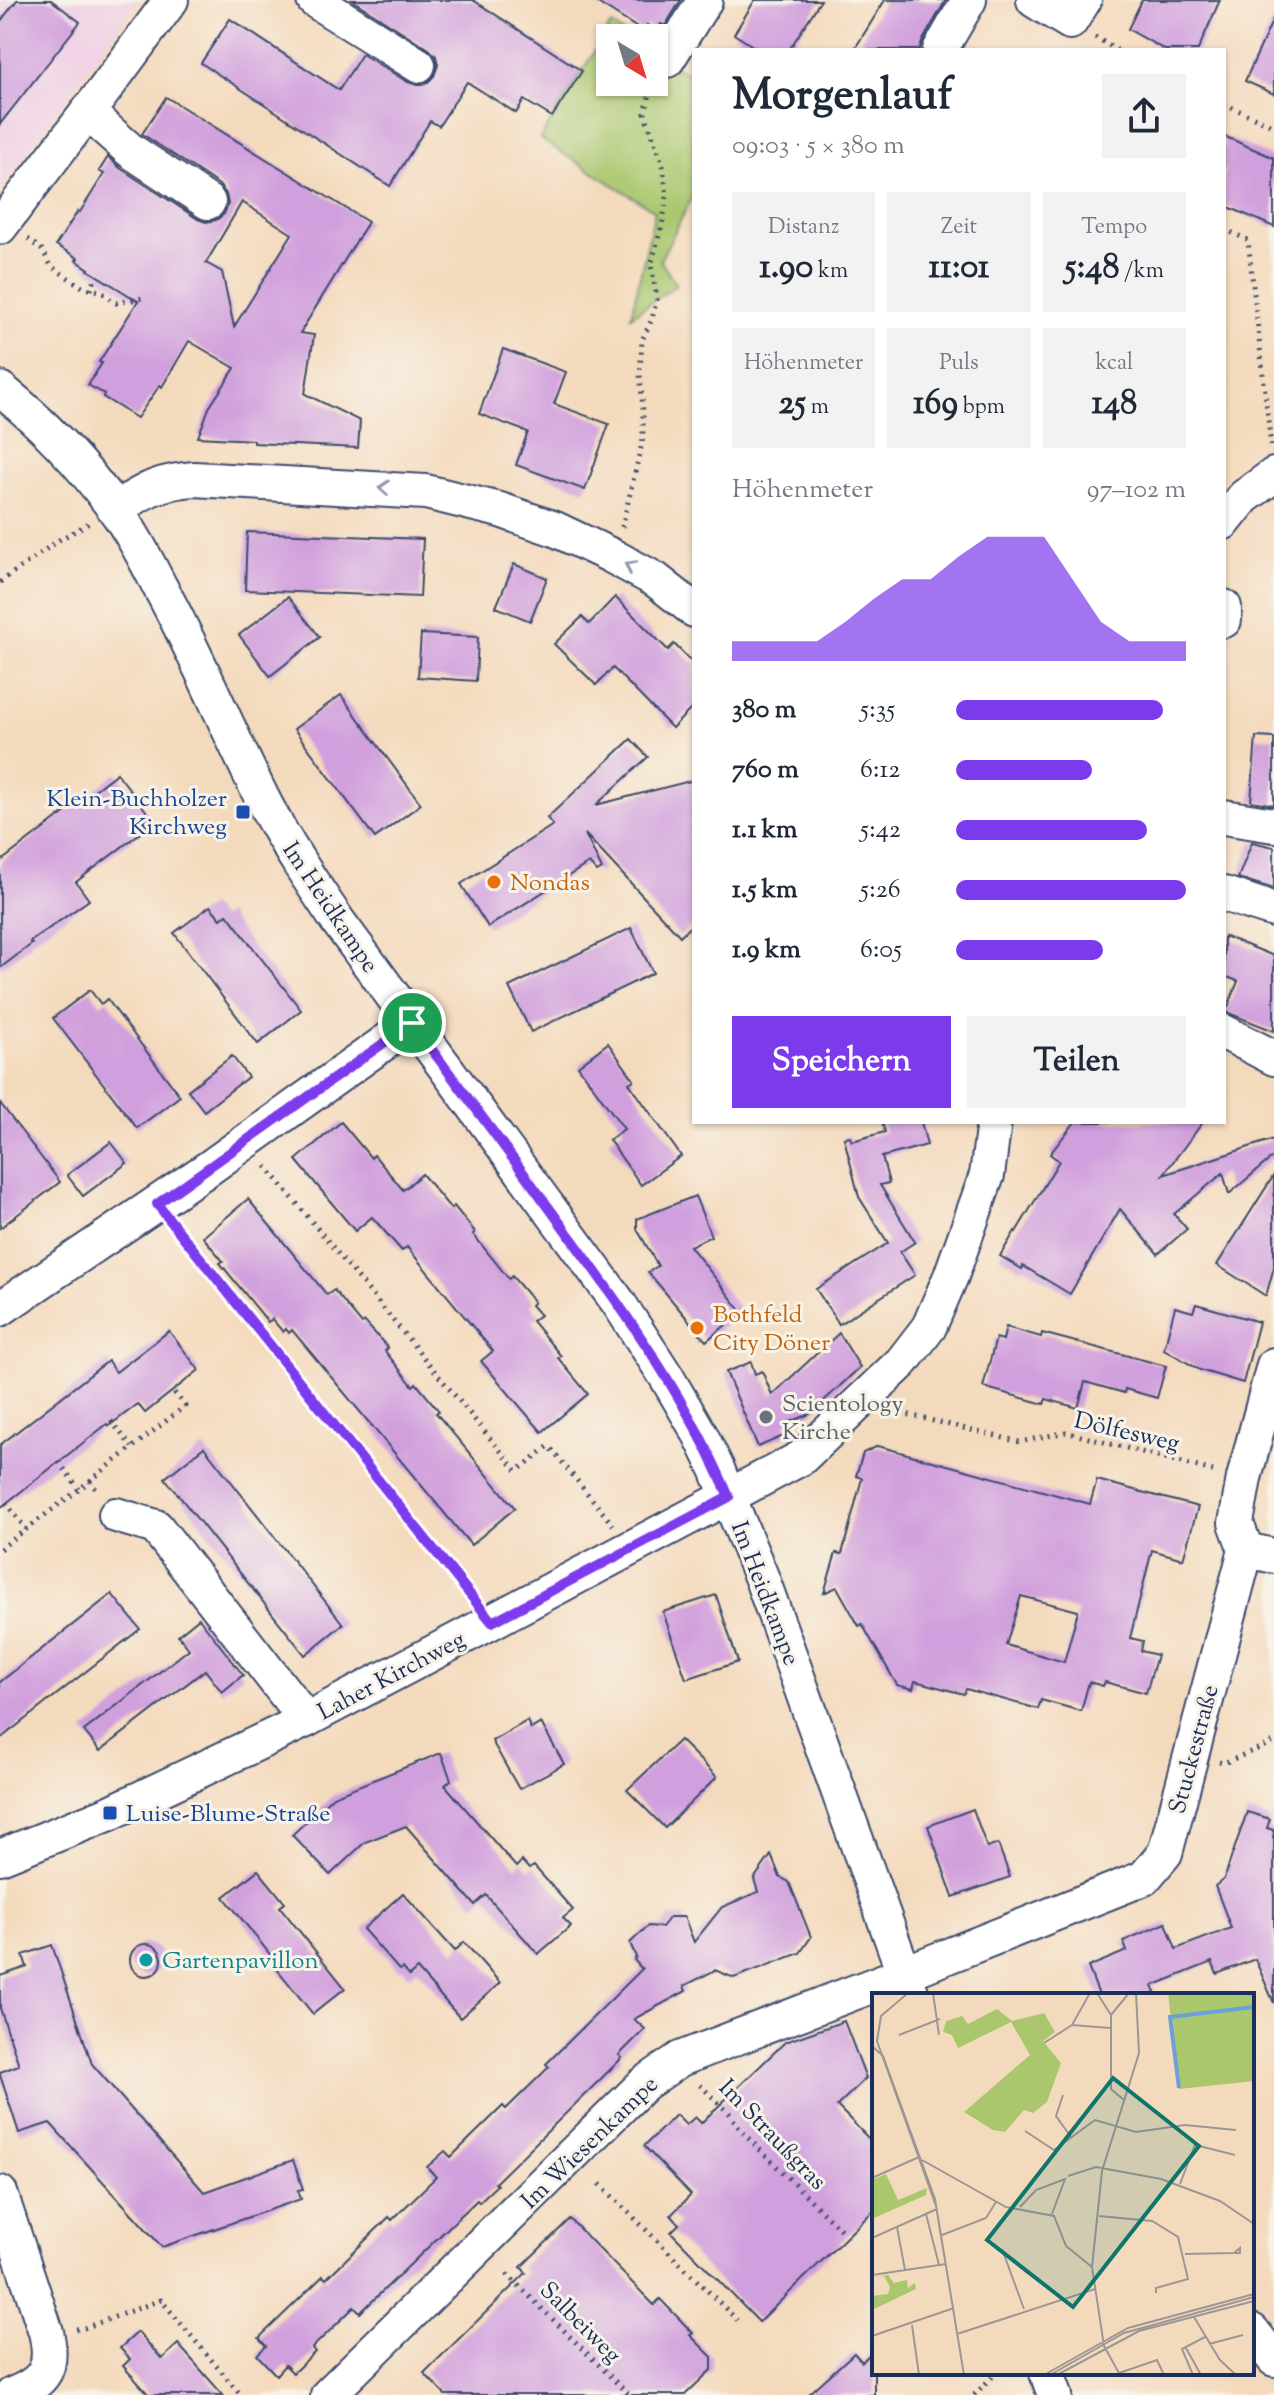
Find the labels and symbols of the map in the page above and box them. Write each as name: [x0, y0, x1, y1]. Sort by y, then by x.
north arrow: [596, 24, 668, 96]
one-way arrow: [378, 480, 391, 497]
one-way arrow: [625, 560, 639, 576]
place label: Klein-Buchholzer Kirchweg: [46, 783, 227, 845]
marker: Klein-Buchholzer Kirchweg: [234, 803, 252, 821]
street label: Im Heidkampe: [273, 836, 386, 981]
place label: Nondas: [510, 867, 590, 901]
marker: Nondas: [485, 873, 503, 891]
pin: [378, 989, 446, 1057]
place label: Bothfeld City Döner: [713, 1299, 830, 1361]
marker: Bothfeld City Döner: [688, 1319, 706, 1337]
place label: Scientology Kirche: [782, 1388, 903, 1450]
street label: Dölfesweg: [1070, 1404, 1183, 1462]
marker: Scientology Kirche: [757, 1408, 775, 1426]
street label: Im Heidkampe: [721, 1517, 807, 1671]
street label: Laher Kirchweg: [312, 1623, 472, 1730]
street label: Stuckestraße: [1161, 1681, 1228, 1818]
place label: Luise-Blume-Straße: [126, 1798, 331, 1832]
marker: Luise-Blume-Straße: [101, 1804, 119, 1822]
place label: Gartenpavillon: [162, 1945, 319, 1979]
marker: Gartenpavillon: [137, 1951, 155, 1969]
inset map: [872, 1993, 1254, 2375]
street label: Im Wiesenkampe: [514, 2069, 667, 2218]
street label: Im Straußgras: [710, 2072, 833, 2199]
street label: Salbeiweg: [531, 2275, 628, 2372]

